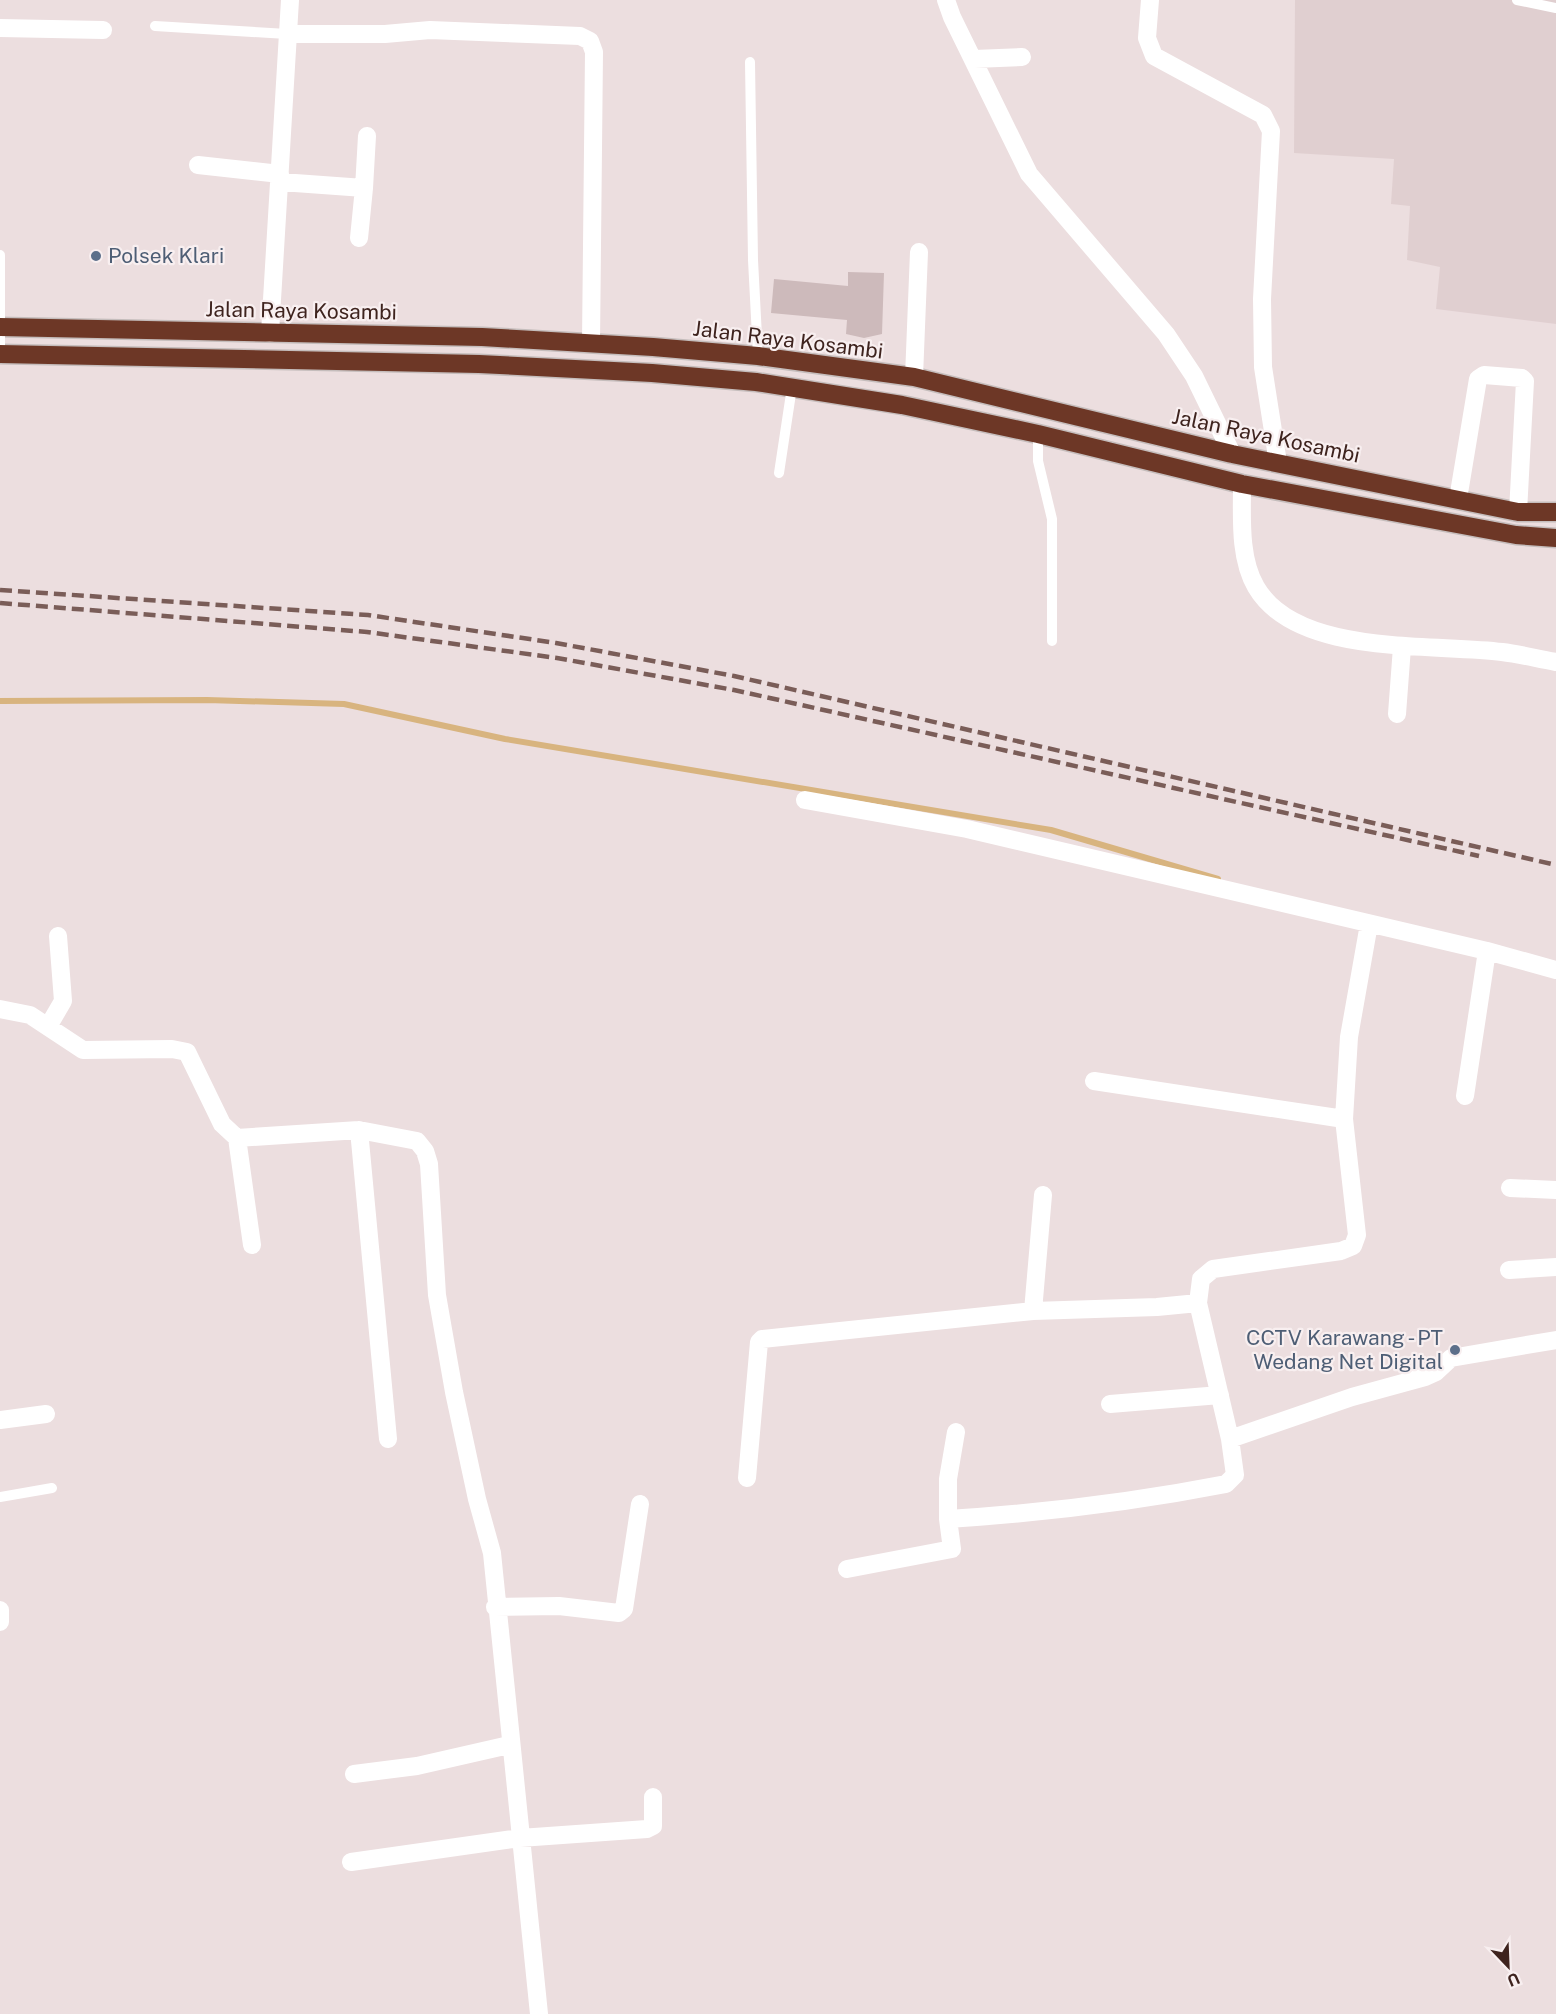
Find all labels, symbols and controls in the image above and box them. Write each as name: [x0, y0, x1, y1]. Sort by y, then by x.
place label: Polsek Klari: [108, 243, 224, 268]
marker: Polsek Klari: [89, 249, 103, 263]
street label: Jalan Raya Kosambi: [205, 296, 397, 325]
street label: Jalan Raya Kosambi: [691, 315, 885, 364]
street label: Jalan Raya Kosambi: [1170, 403, 1362, 468]
place label: CCTV Karawang - PT Wedang Net Digital: [1246, 1325, 1443, 1374]
marker: CCTV Karawang - PT Wedang Net Digital: [1448, 1343, 1462, 1357]
north arrow: [1478, 1936, 1538, 1996]
text: U: [1505, 1968, 1523, 1990]

